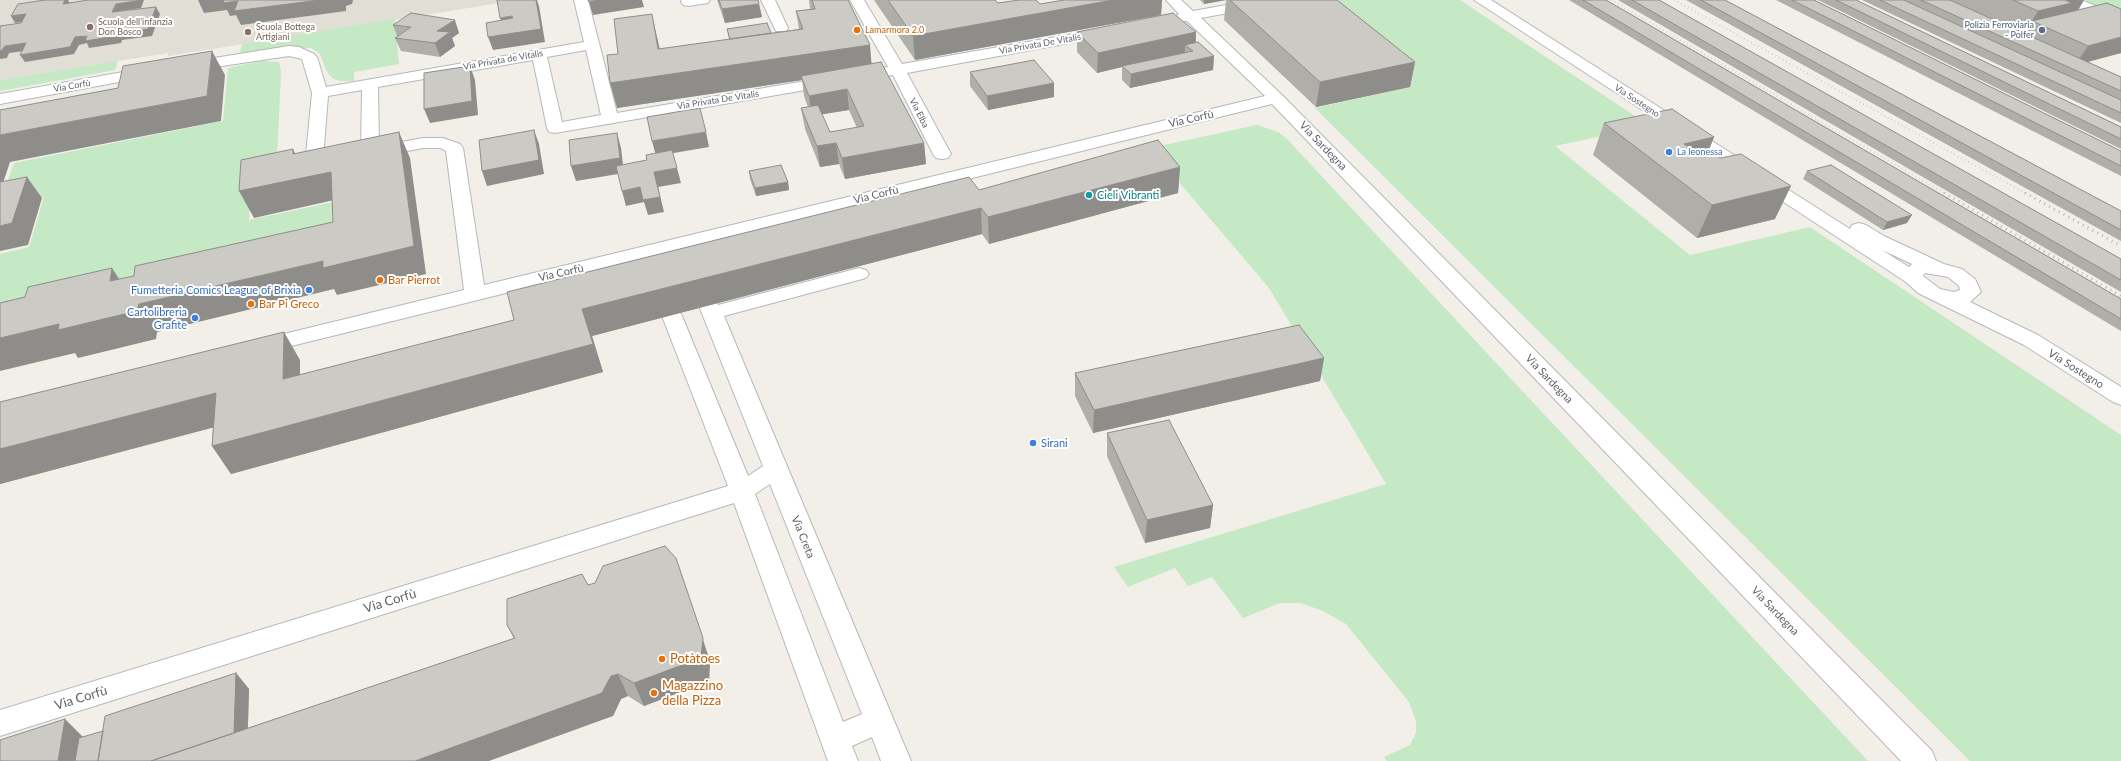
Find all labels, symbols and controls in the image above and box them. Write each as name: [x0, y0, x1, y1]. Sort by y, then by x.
place label: Scuola dell'infanzia Don Bosco: [98, 17, 172, 38]
place label: Polizia Ferroviaria - Polfer: [1964, 20, 2034, 41]
marker: Scuola dell'infanzia Don Bosco: [85, 22, 95, 32]
place label: Scuola Bottega Artigiani: [256, 22, 315, 43]
marker: Lamarmora 2.0: [852, 25, 862, 35]
place label: Lamarmora 2.0: [865, 25, 924, 35]
marker: Polizia Ferroviaria - Polfer: [2037, 25, 2047, 35]
marker: Scuola Bottega Artigiani: [243, 27, 253, 37]
street label: Via Privata De Vitalis: [998, 32, 1082, 56]
street label: Via Privata de Vitalis: [462, 48, 544, 72]
street label: Via Corfù: [53, 77, 91, 95]
street label: Via Sostegno: [1612, 82, 1662, 120]
street label: Via Privata De Vitalis: [676, 88, 760, 112]
street label: Via Elba: [907, 96, 931, 130]
street label: Via Corfù: [1167, 107, 1215, 131]
street label: Via Sardegna: [1296, 119, 1350, 173]
marker: La leonessa: [1664, 147, 1674, 157]
place label: La leonessa: [1677, 147, 1722, 157]
street label: Via Corfù: [852, 183, 900, 207]
place label: Cieli Vibranti: [1097, 188, 1159, 202]
marker: Cieli Vibranti: [1084, 190, 1094, 200]
street label: Via Corfù: [537, 261, 585, 285]
place label: Bar Pierrot: [388, 273, 440, 287]
marker: Bar Pierrot: [375, 275, 385, 285]
place label: Fumetteria Comics League of Brixia: [131, 283, 301, 297]
marker: Fumetteria Comics League of Brixia: [304, 285, 314, 295]
place label: Bar Pi Greco: [259, 297, 319, 311]
marker: Bar Pi Greco: [246, 299, 256, 309]
place label: Cartolibreria Grafite: [127, 305, 187, 331]
marker: Cartolibreria Grafite: [190, 313, 200, 323]
street label: Via Sostegno: [2046, 347, 2106, 391]
street label: Via Sardegna: [1522, 352, 1576, 406]
place label: Sirani: [1041, 436, 1068, 450]
marker: Sirani: [1028, 438, 1038, 448]
street label: Via Creta: [789, 514, 817, 560]
street label: Via Sardegna: [1748, 584, 1802, 638]
street label: Via Corfù: [362, 586, 418, 616]
place label: Potàtoes: [670, 651, 720, 667]
marker: Potàtoes: [657, 654, 667, 664]
place label: Magazzino della Pizza: [662, 678, 723, 709]
street label: Via Corfù: [53, 683, 109, 713]
marker: Magazzino della Pizza: [649, 688, 659, 698]

